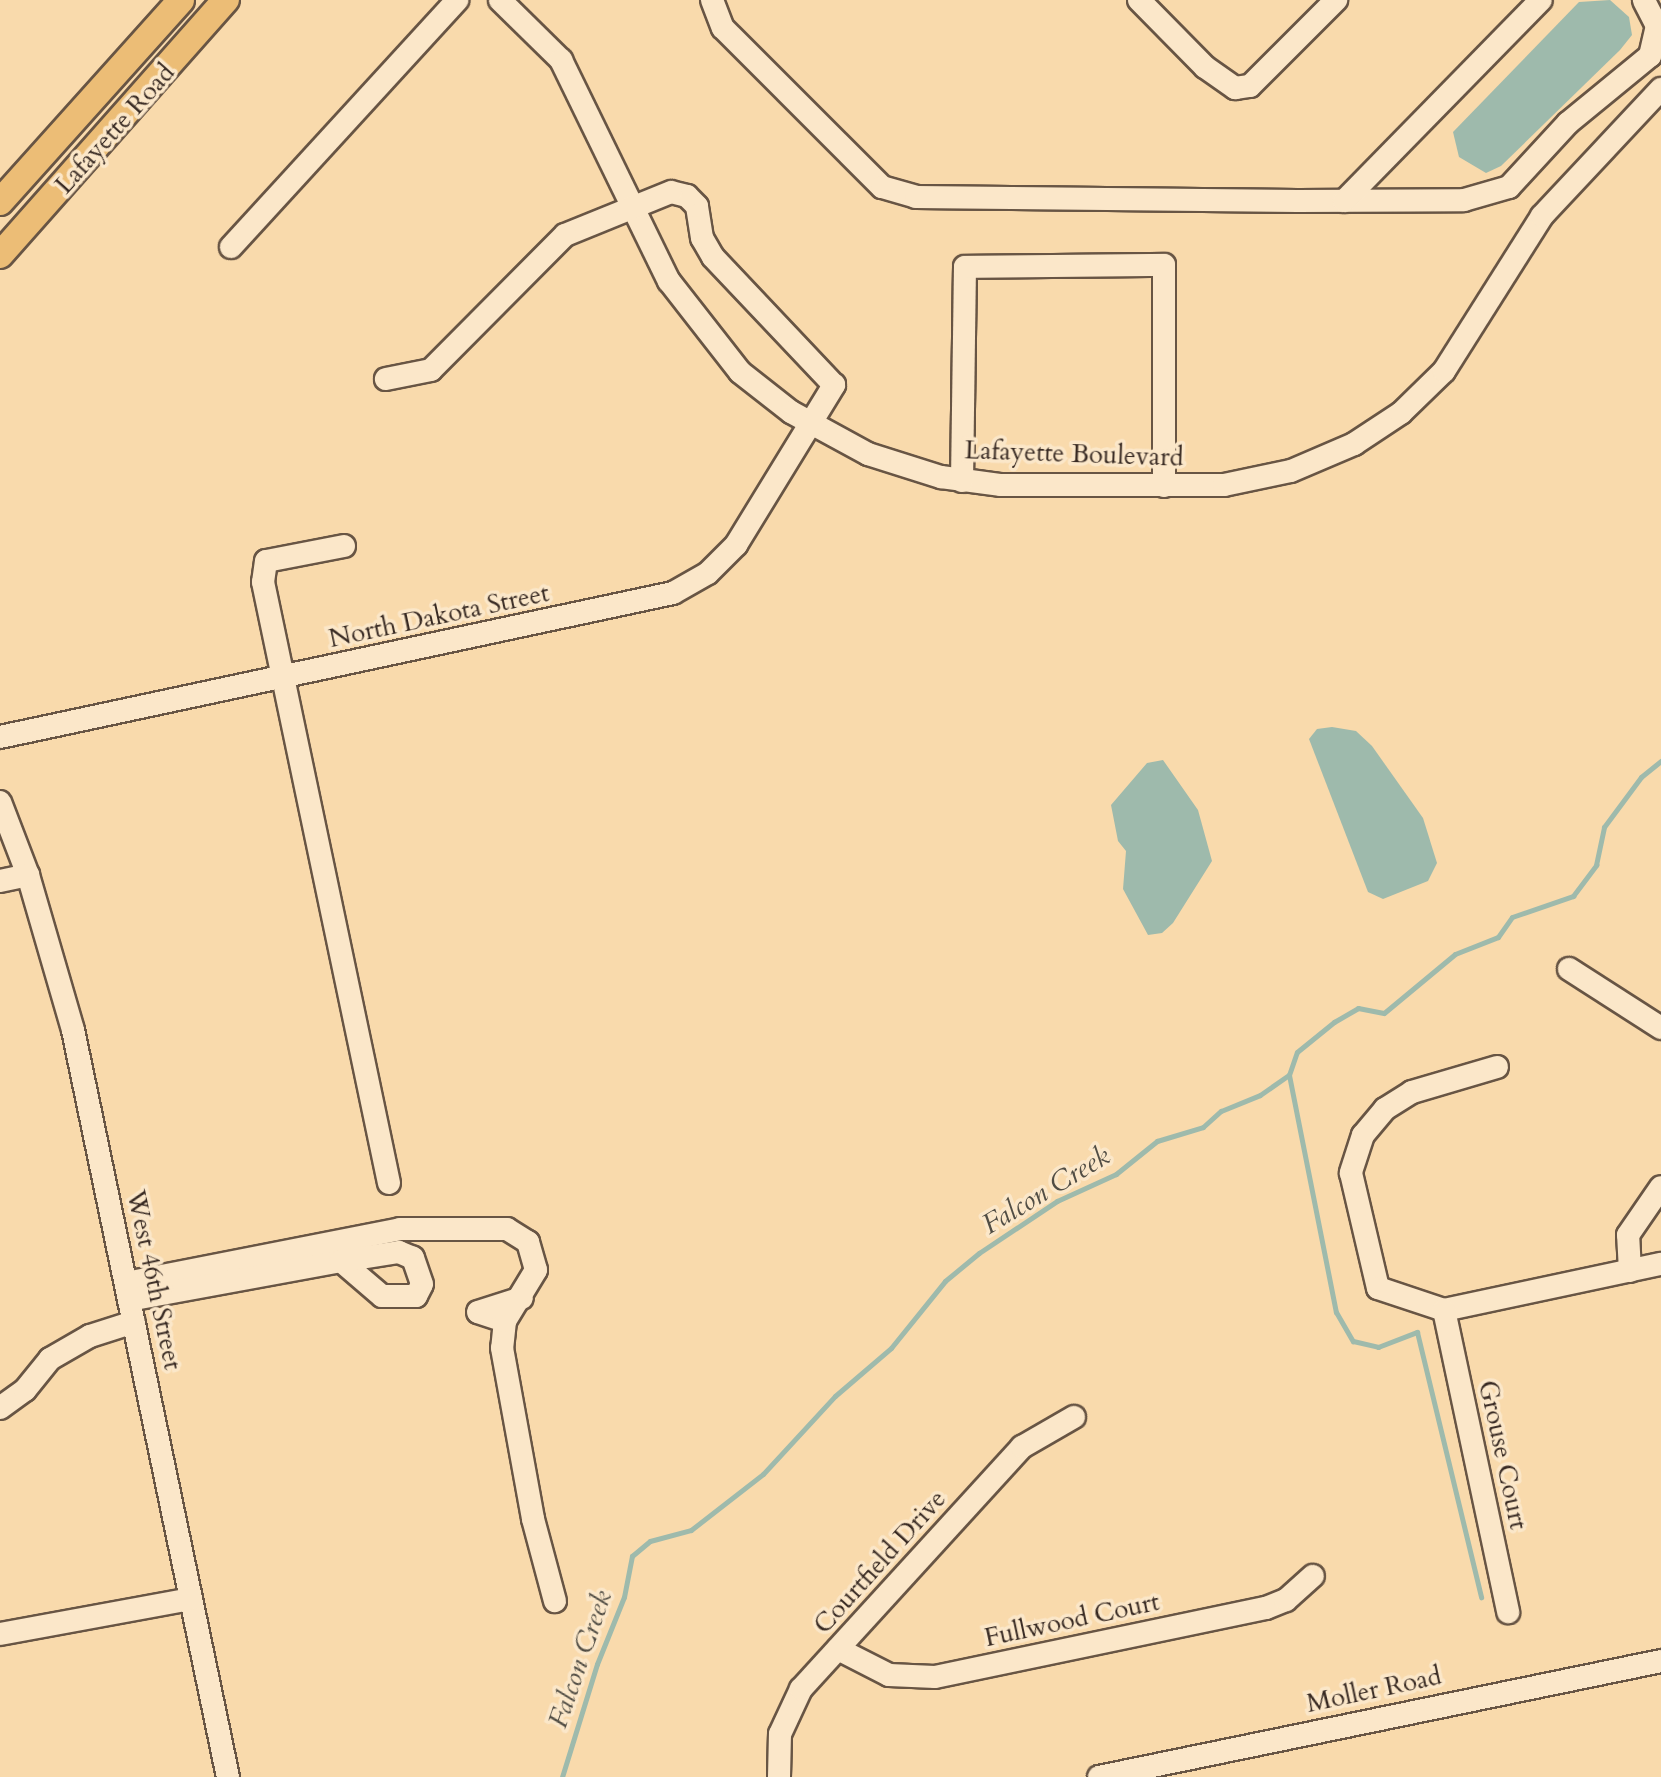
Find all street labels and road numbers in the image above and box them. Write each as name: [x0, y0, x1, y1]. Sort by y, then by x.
street label: Lafayette Road: [49, 58, 181, 200]
street label: Lafayette Boulevard: [964, 435, 1184, 473]
street label: North Dakota Street: [326, 577, 552, 655]
street label: West 46th Street: [120, 1187, 188, 1373]
street label: Grouse Court: [1472, 1378, 1534, 1532]
street label: Courtfield Drive: [807, 1484, 953, 1640]
street label: Fullwood Court: [982, 1586, 1162, 1654]
street label: Moller Road: [1304, 1660, 1444, 1720]

